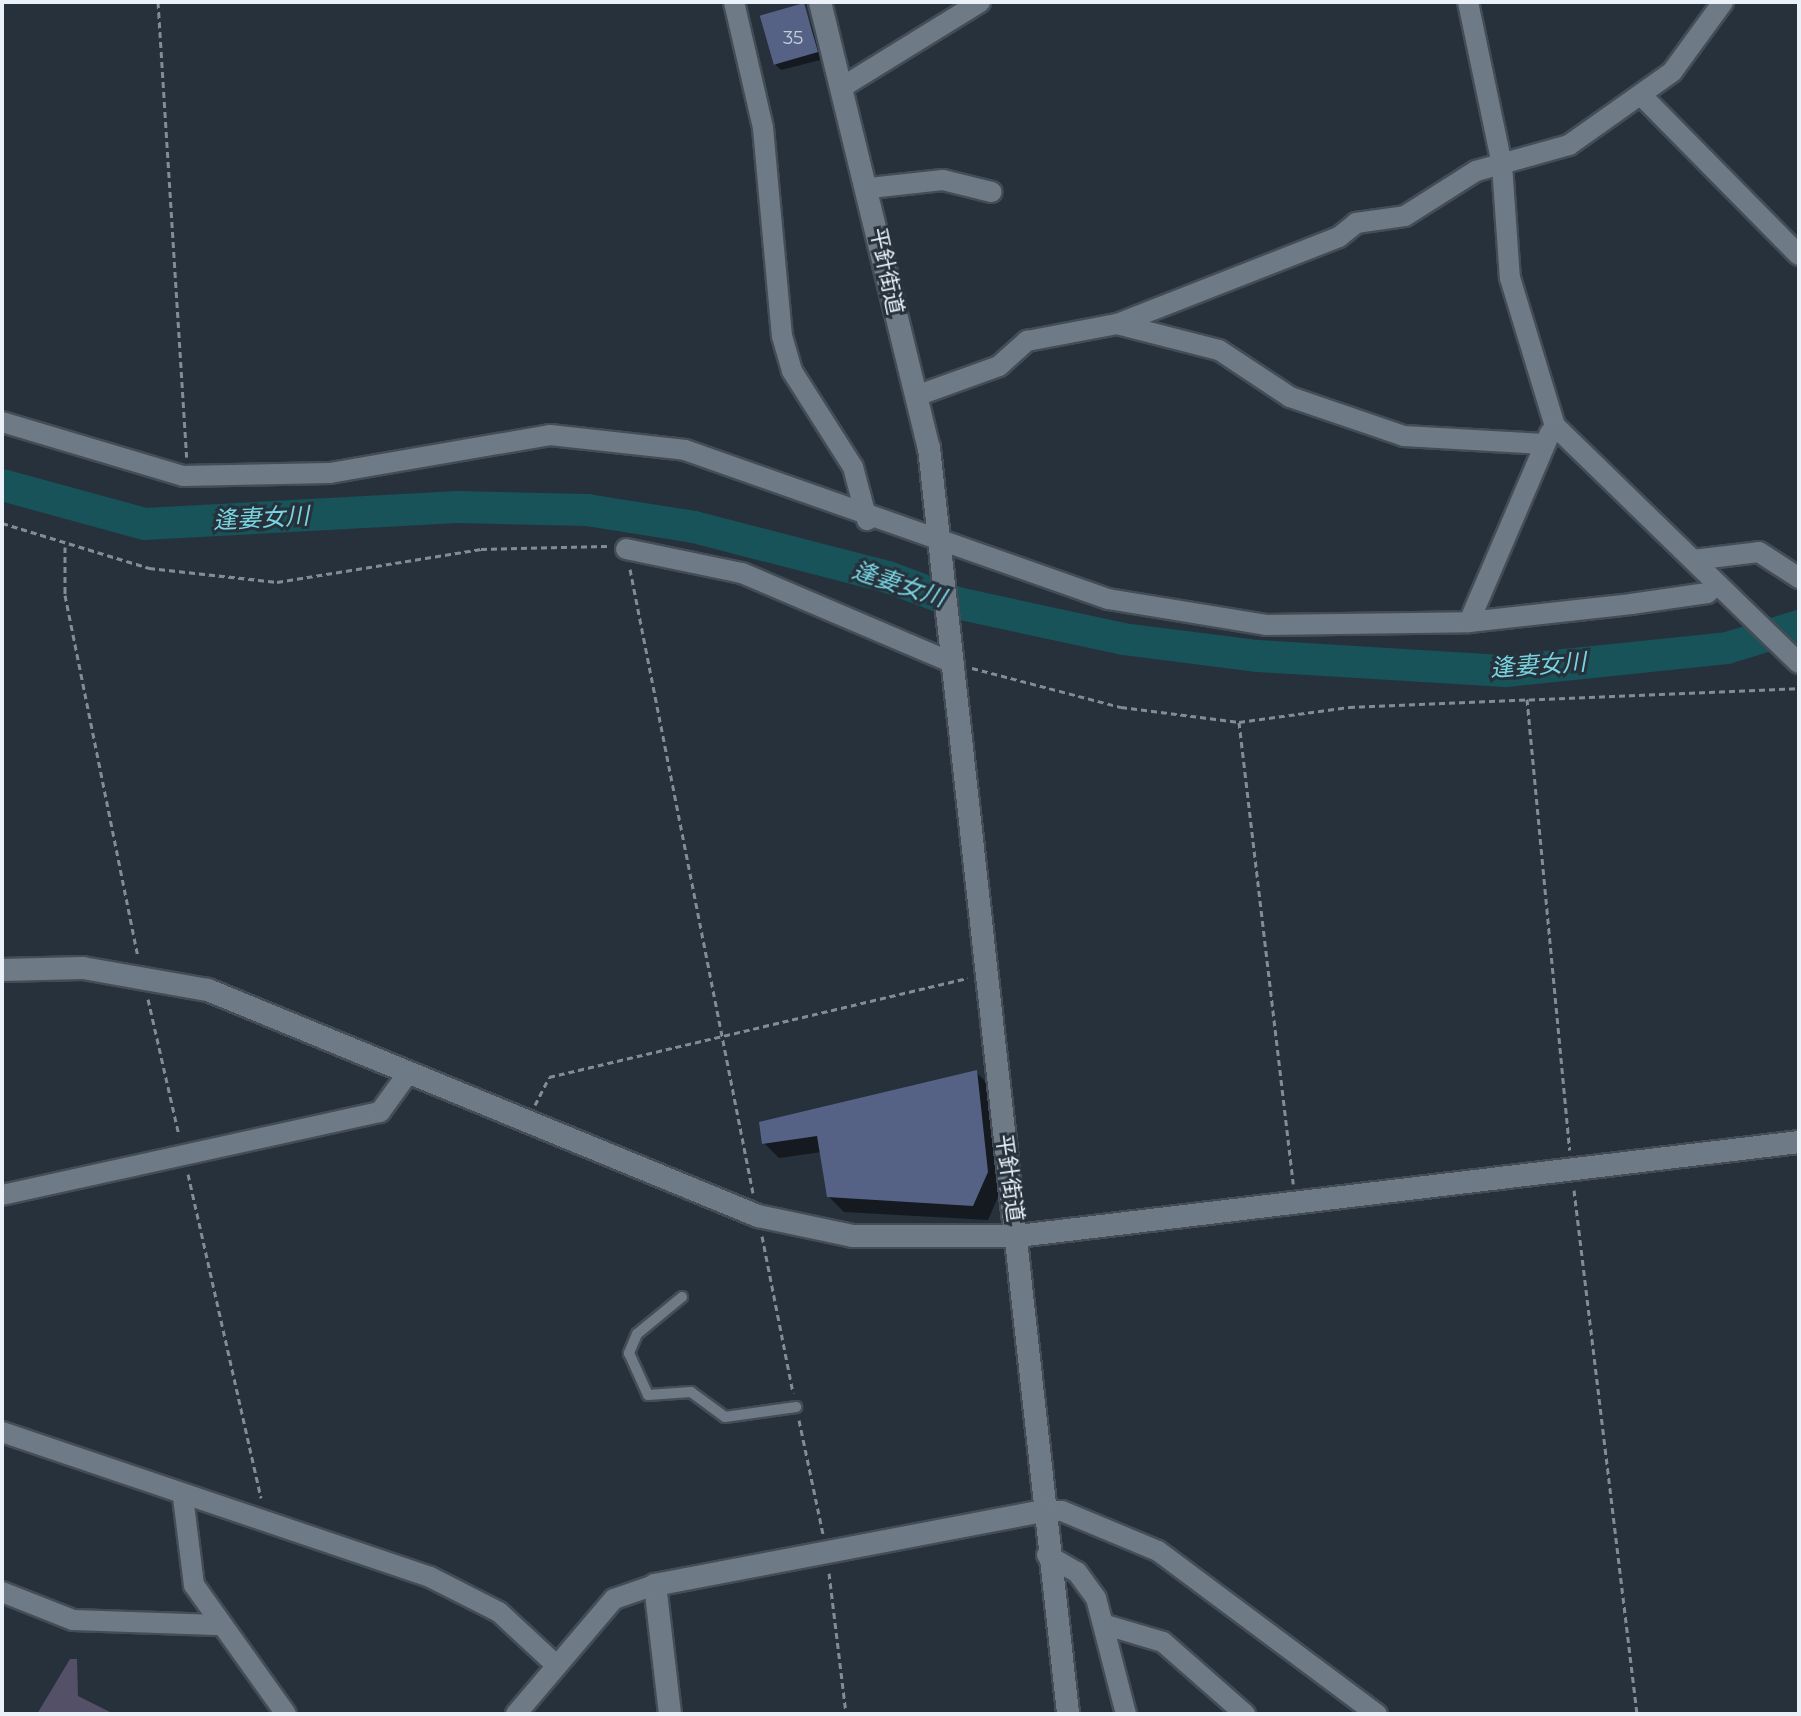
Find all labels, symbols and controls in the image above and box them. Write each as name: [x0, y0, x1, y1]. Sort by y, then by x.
house number: 35: [783, 27, 803, 49]
street label: 平針街道: [865, 225, 909, 317]
water label: 逢妻女川: [212, 501, 310, 535]
water label: 逢妻女川: [849, 555, 949, 613]
water label: 逢妻女川: [1489, 647, 1587, 683]
street label: 平針街道: [991, 1133, 1029, 1223]

